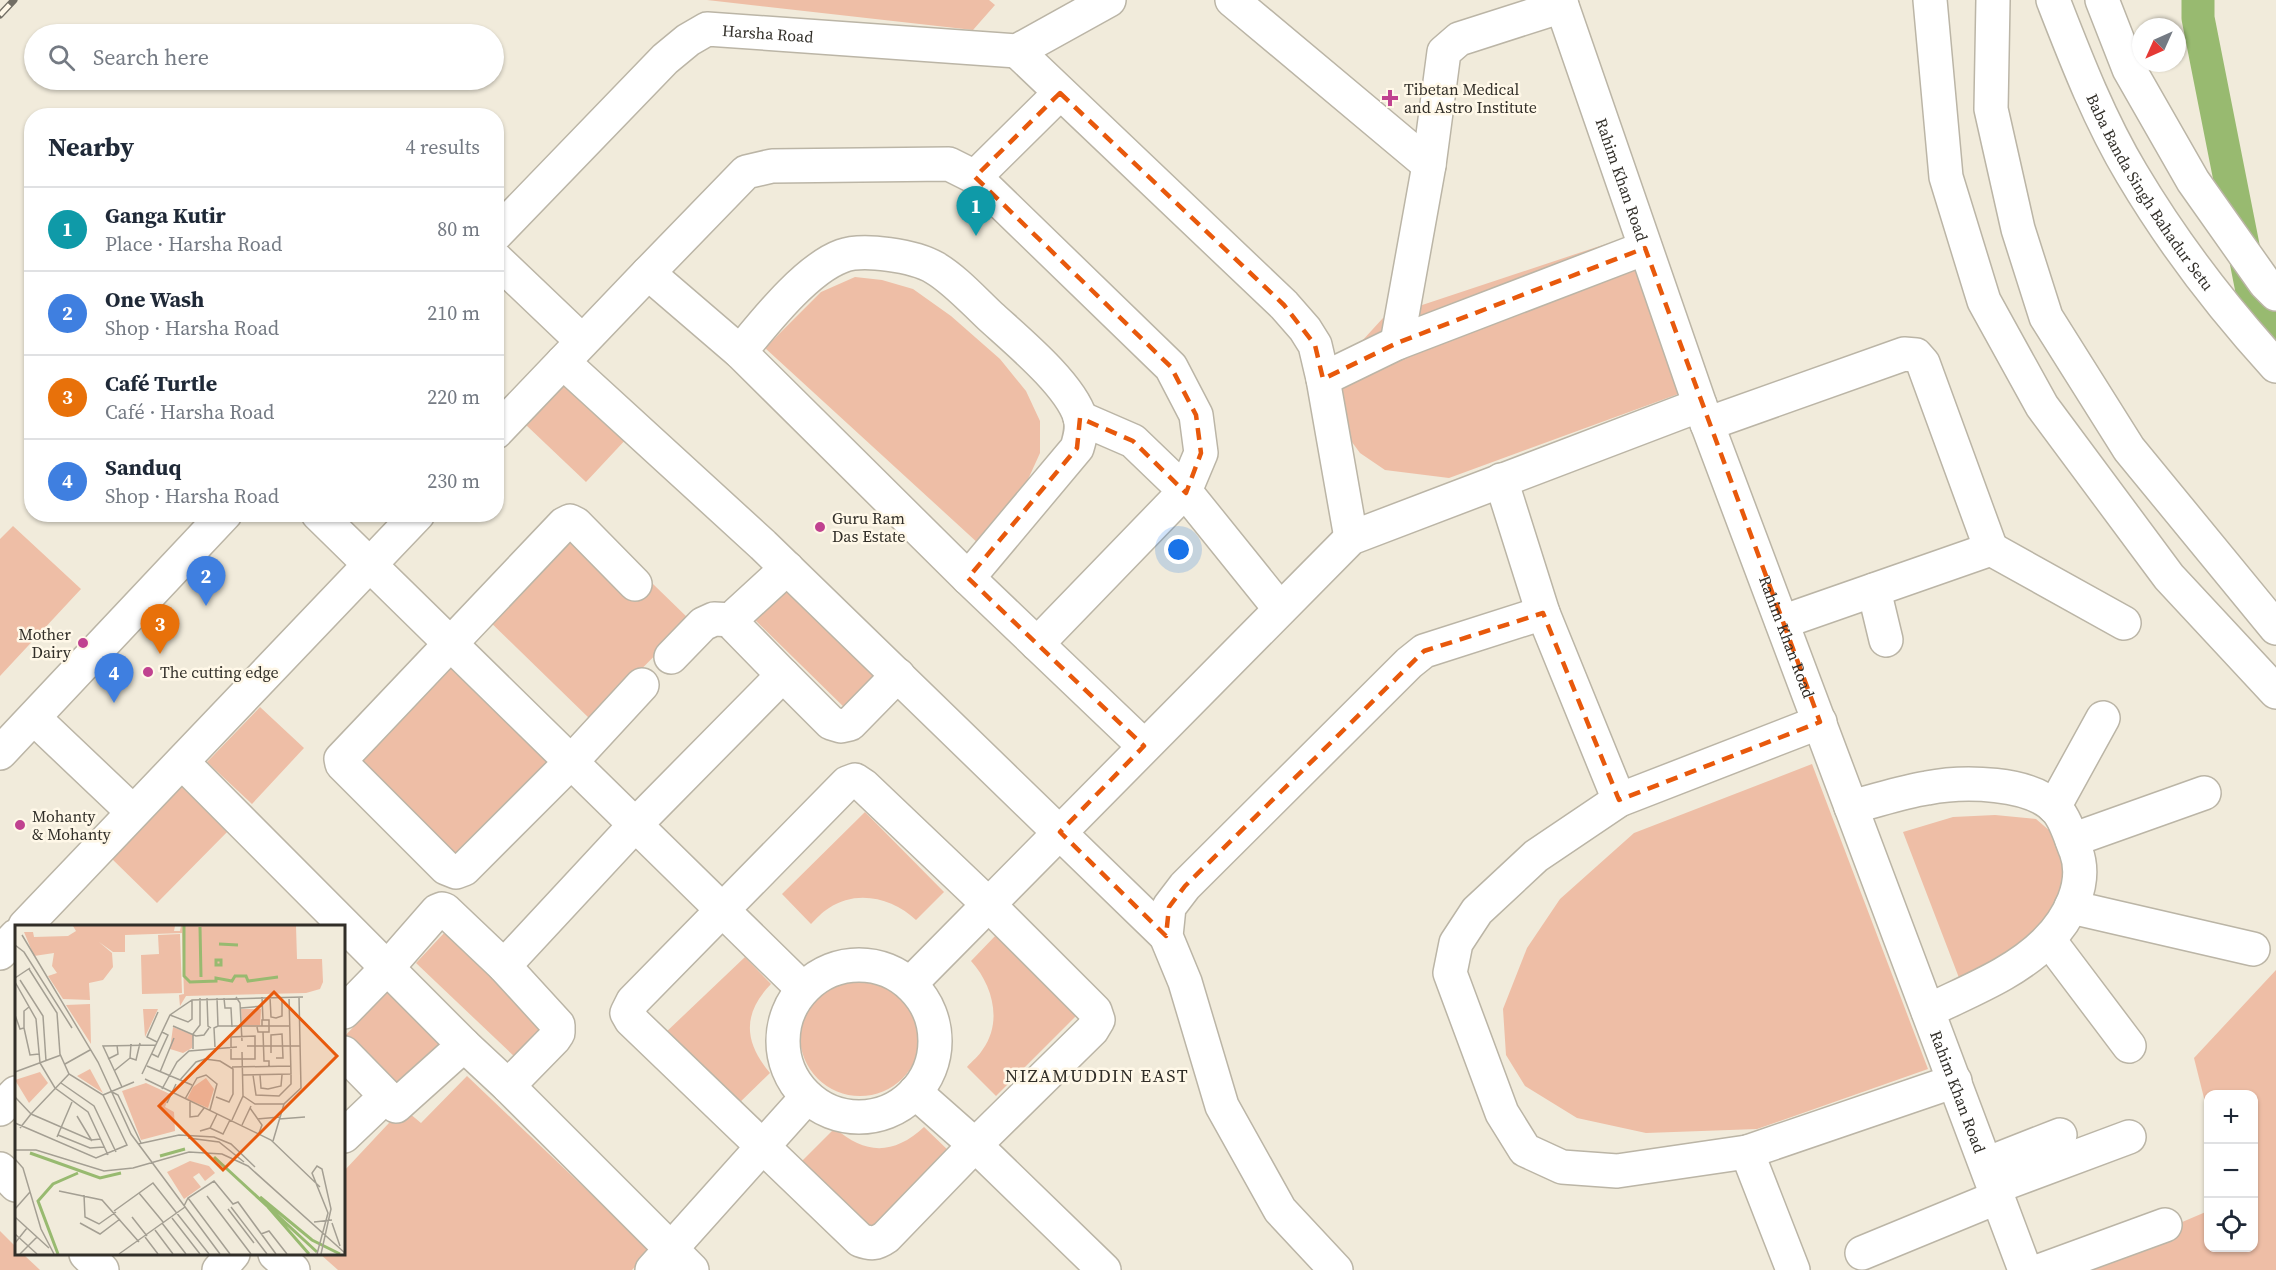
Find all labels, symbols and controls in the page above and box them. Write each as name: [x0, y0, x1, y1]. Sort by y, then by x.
north arrow: [2132, 18, 2186, 72]
street label: Harsha Road: [721, 19, 814, 48]
search box: [24, 24, 504, 90]
icon: search: [45, 41, 78, 74]
text: Search here: [93, 42, 209, 72]
place label: Tibetan Medical and Astro Institute: [1404, 78, 1537, 118]
marker: Tibetan Medical and Astro Institute: [1381, 89, 1399, 107]
street label: Baba Banda Singh Bahadur Setu: [2081, 90, 2219, 295]
street label: Rahim Khan Road: [1591, 115, 1654, 244]
text: Nearby: [48, 129, 134, 165]
text: 4 results: [405, 133, 480, 161]
pin: 1: [956, 186, 996, 236]
text: Ganga Kutir: [105, 200, 226, 230]
text: 1: [62, 215, 73, 243]
text: 80 m: [437, 215, 480, 243]
text: Place · Harsha Road: [105, 230, 282, 258]
text: One Wash: [105, 284, 204, 314]
text: 2: [62, 299, 73, 327]
text: 210 m: [427, 299, 480, 327]
text: Shop · Harsha Road: [105, 314, 279, 342]
text: Café Turtle: [105, 368, 217, 398]
text: 3: [62, 383, 73, 411]
text: 220 m: [427, 383, 480, 411]
text: Café · Harsha Road: [105, 398, 274, 426]
text: Sanduq: [105, 452, 181, 482]
text: 4: [62, 467, 73, 495]
text: 230 m: [427, 467, 480, 495]
text: Shop · Harsha Road: [105, 482, 279, 510]
place label: Guru Ram Das Estate: [832, 507, 905, 547]
marker: Guru Ram Das Estate: [813, 520, 827, 534]
your location: [1164, 535, 1193, 564]
pin: 2: [186, 556, 226, 606]
street label: Rahim Khan Road: [1754, 572, 1820, 701]
pin: 3: [140, 604, 180, 654]
place label: Mother Dairy: [19, 623, 72, 663]
marker: Mother Dairy: [76, 636, 90, 650]
pin: 4: [94, 654, 134, 703]
place label: The cutting edge: [160, 661, 279, 683]
marker: The cutting edge: [141, 665, 155, 679]
place label: Mohanty & Mohanty: [32, 805, 111, 845]
marker: Mohanty & Mohanty: [13, 818, 27, 832]
inset map: [15, 925, 345, 1255]
street label: Rahim Khan Road: [1925, 1027, 1991, 1156]
district label: NIZAMUDDIN EAST: [1005, 1063, 1189, 1088]
map controls: [2204, 1090, 2258, 1252]
button: +: [2204, 1090, 2258, 1144]
button: −: [2204, 1144, 2258, 1198]
button: locate: [2204, 1198, 2258, 1252]

